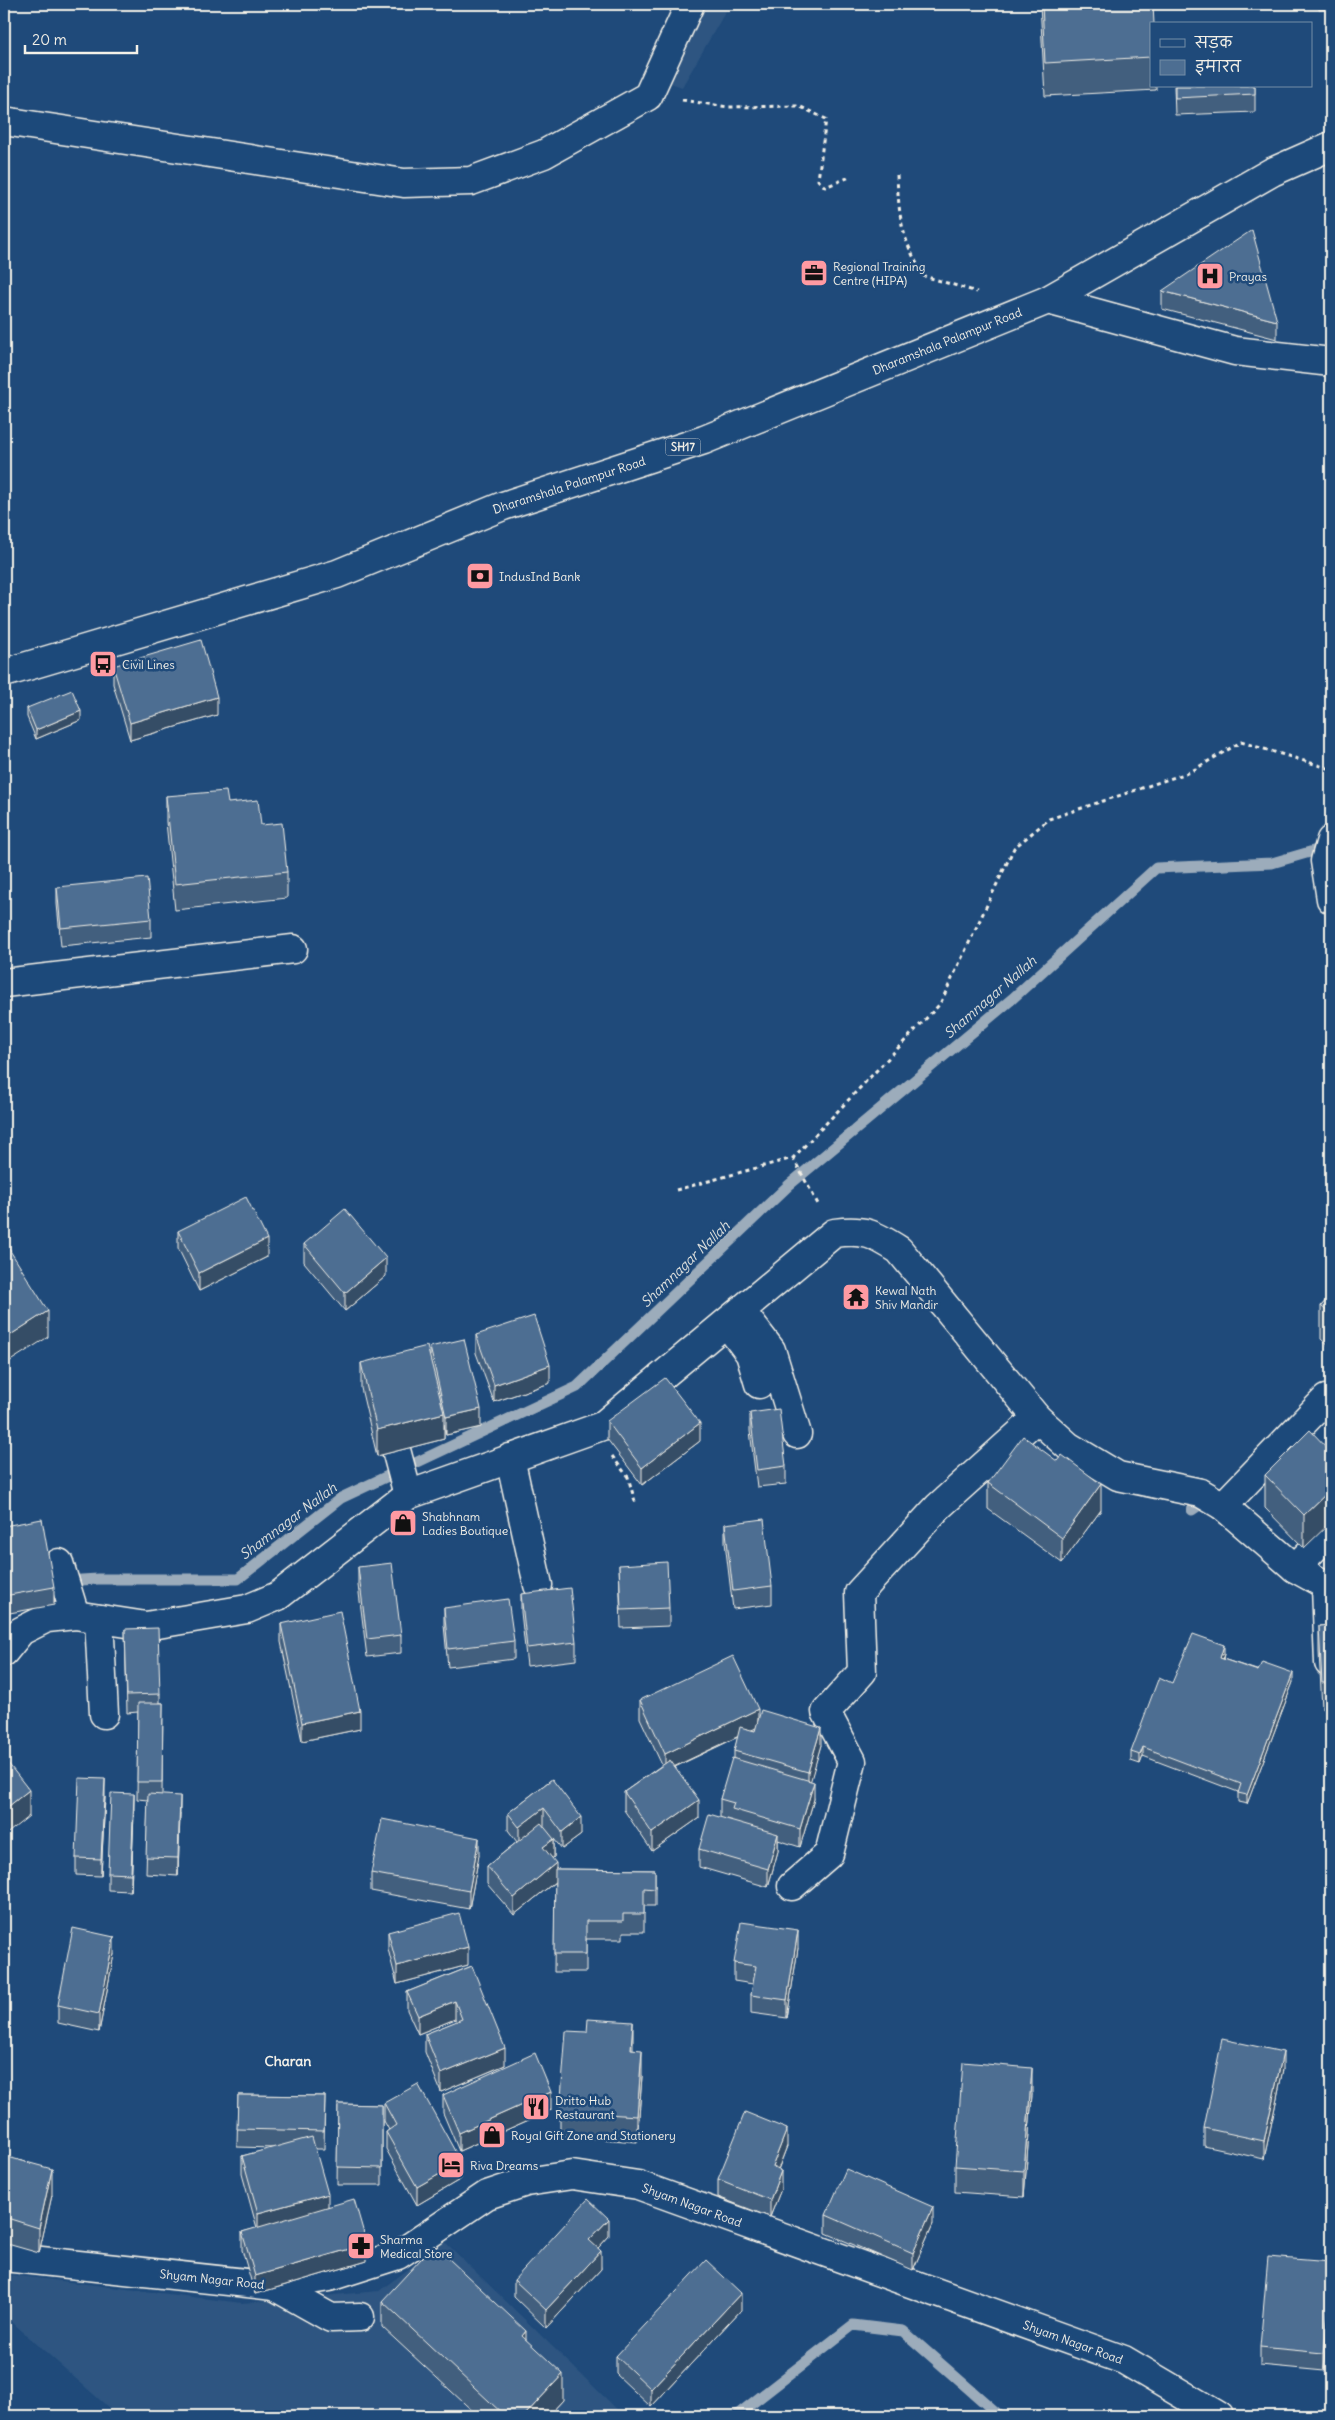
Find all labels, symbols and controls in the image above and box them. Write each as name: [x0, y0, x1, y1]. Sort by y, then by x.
scale bar: [25, 22, 138, 54]
legend: [1150, 22, 1312, 88]
text: 20 m: [32, 30, 67, 49]
text: सड़क: [1194, 33, 1233, 53]
text: इमारत: [1195, 57, 1242, 76]
office icon: Regional Training Centre (HIPA): [799, 258, 829, 288]
place label: Regional Training Centre (HIPA): [833, 259, 925, 288]
hospital icon: Prayas: [1195, 261, 1225, 291]
place label: Prayas: [1229, 269, 1267, 284]
street label: Dharamshala Palampur Road: [870, 304, 1024, 378]
road number: SH17: [666, 438, 700, 456]
street label: Dharamshala Palampur Road: [491, 453, 647, 517]
bank icon: IndusInd Bank: [465, 561, 495, 591]
place label: IndusInd Bank: [499, 569, 580, 584]
bus stop icon: Civil Lines: [88, 649, 118, 679]
place label: Civil Lines: [122, 657, 175, 672]
water label: Shamnagar Nallah: [940, 951, 1041, 1042]
water label: Shamnagar Nallah: [637, 1216, 734, 1311]
temple icon: Kewal Nath Shiv Mandir: [841, 1282, 871, 1312]
place label: Kewal Nath Shiv Mandir: [875, 1283, 938, 1312]
water label: Shamnagar Nallah: [236, 1478, 341, 1563]
shop icon: Shabhnam Ladies Boutique: [388, 1508, 418, 1538]
place label: Shabhnam Ladies Boutique: [422, 1509, 508, 1538]
district label: Charan: [265, 2052, 311, 2070]
restaurant icon: Dritto Hub Restaurant: [521, 2092, 551, 2122]
place label: Dritto Hub Restaurant: [555, 2093, 615, 2122]
shop icon: Royal Gift Zone and Stationery: [477, 2120, 507, 2150]
place label: Royal Gift Zone and Stationery: [511, 2128, 676, 2143]
hotel icon: Riva Dreams: [436, 2150, 466, 2180]
place label: Riva Dreams: [470, 2158, 538, 2173]
street label: Shyam Nagar Road: [640, 2180, 744, 2230]
pharmacy icon: Sharma Medical Store: [346, 2231, 376, 2261]
place label: Sharma Medical Store: [380, 2232, 453, 2261]
street label: Shyam Nagar Road: [159, 2266, 265, 2292]
street label: Shyam Nagar Road: [1021, 2317, 1125, 2367]

